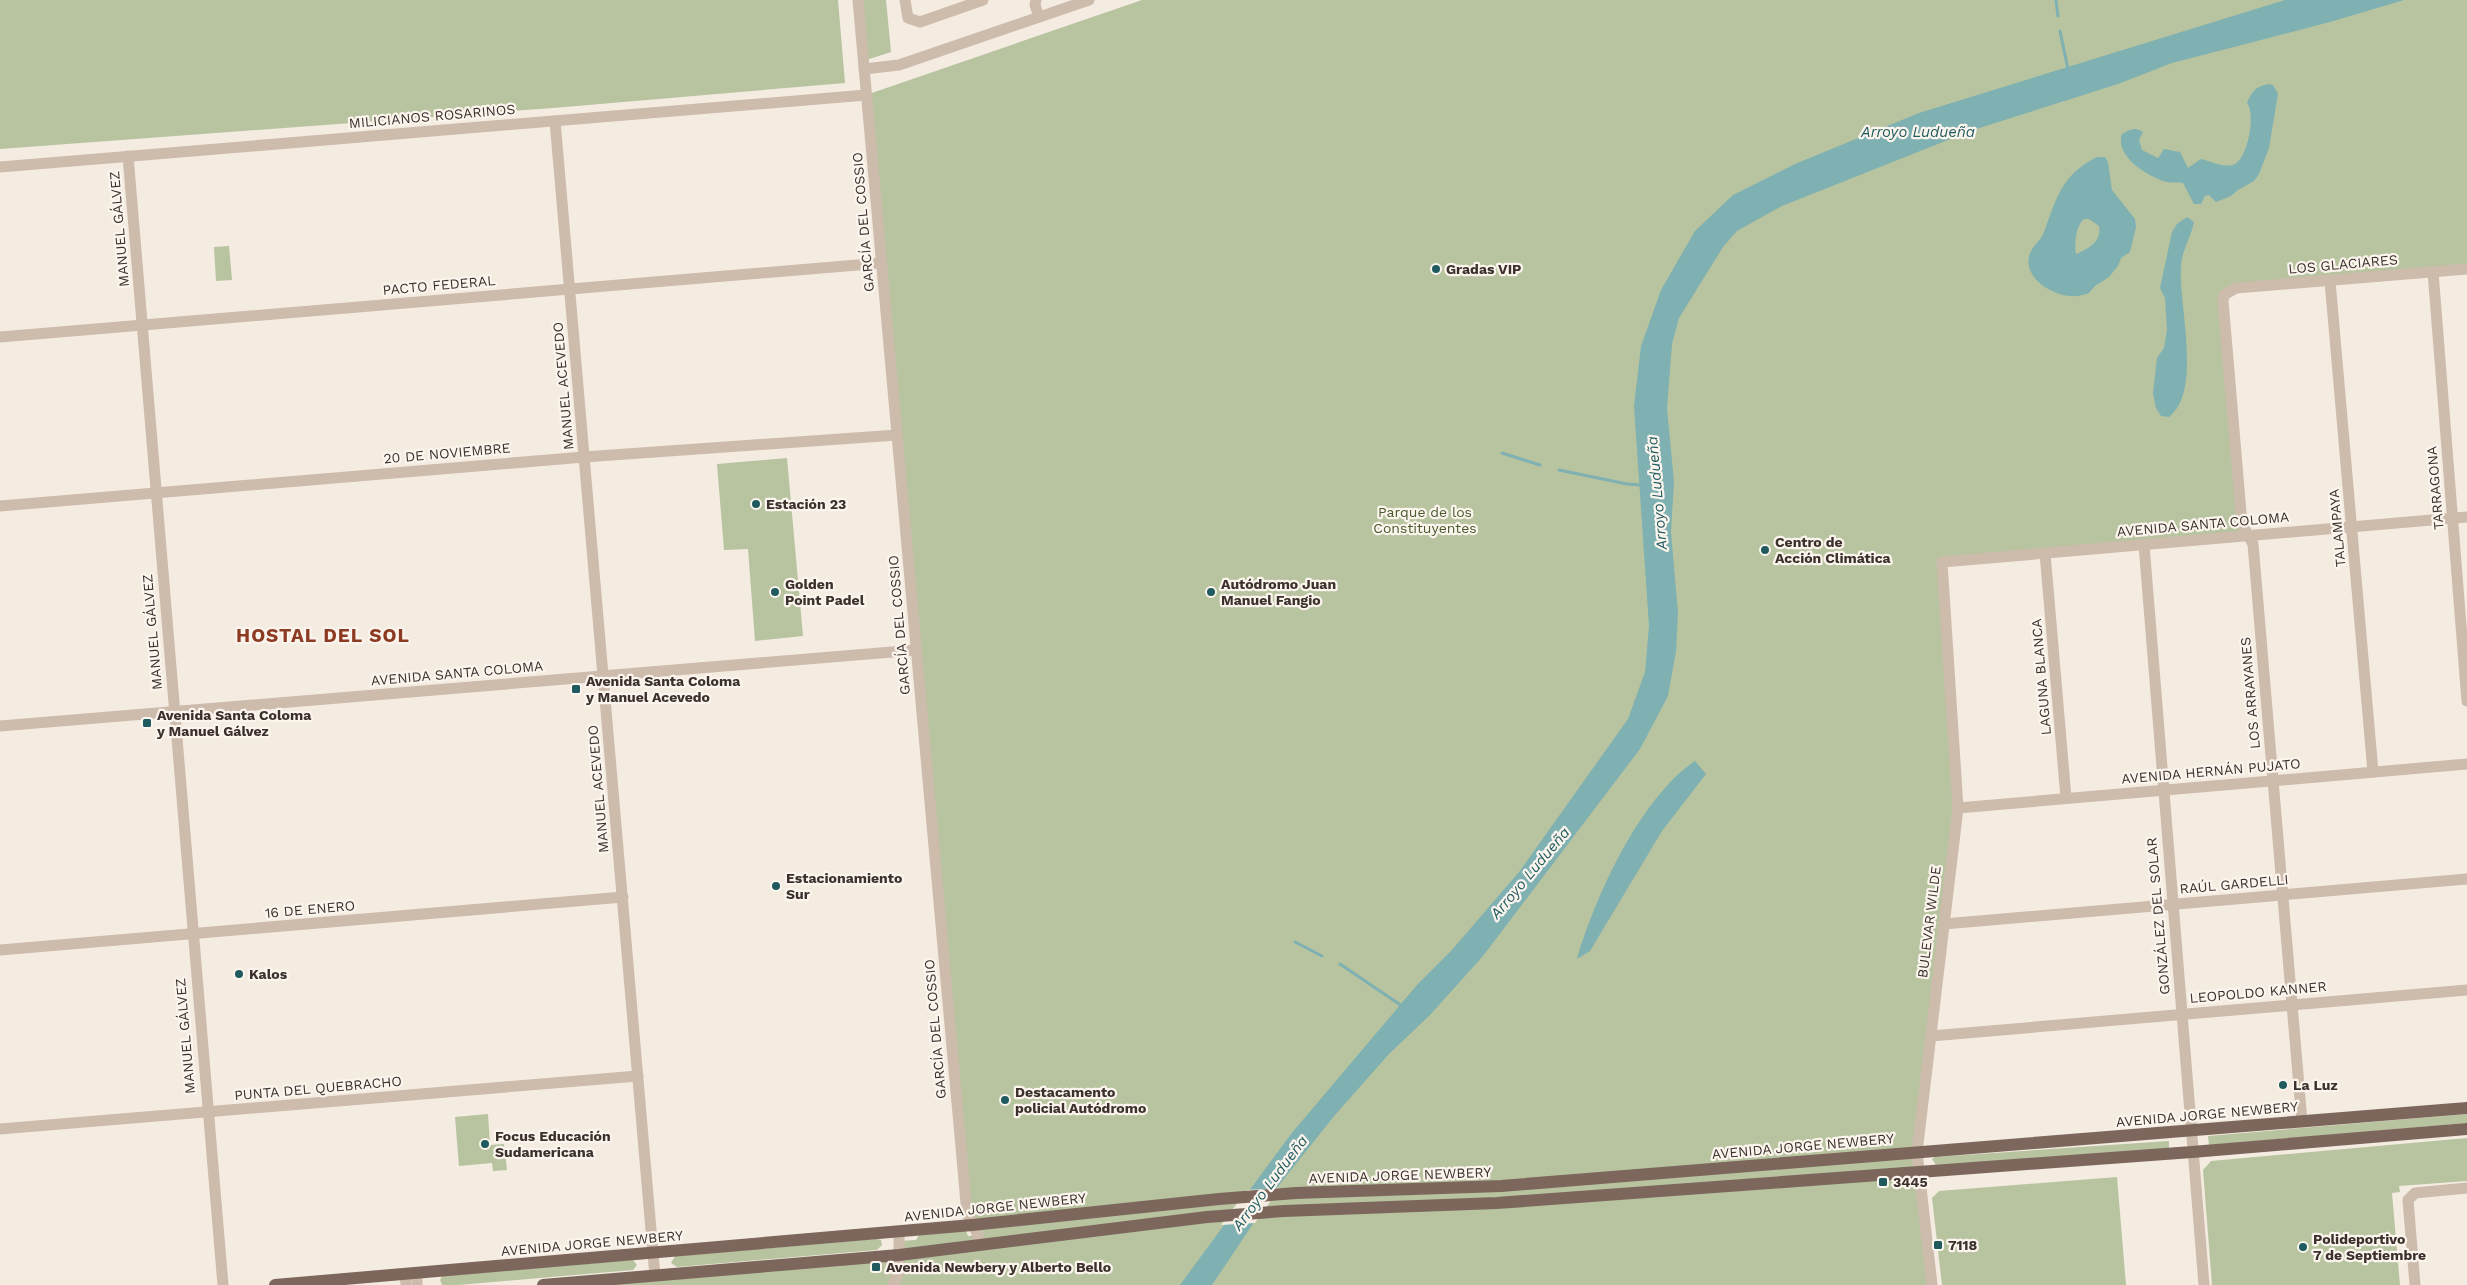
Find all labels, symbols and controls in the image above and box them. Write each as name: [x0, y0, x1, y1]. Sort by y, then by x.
street label: MILICIANOS ROSARINOS: [348, 101, 516, 131]
water label: Arroyo Ludueña: [1860, 123, 1975, 141]
street label: GARCÍA DEL COSSIO: [849, 151, 877, 293]
street label: MANUEL GÁLVEZ: [106, 170, 132, 288]
street label: LOS GLACIARES: [2288, 251, 2398, 277]
place label: Gradas VIP: [1446, 261, 1521, 277]
marker: Gradas VIP: [1430, 263, 1442, 275]
street label: PACTO FEDERAL: [382, 272, 496, 298]
street label: MANUEL ACEVEDO: [549, 321, 577, 451]
water label: Arroyo Ludueña: [1643, 435, 1671, 552]
street label: 20 DE NOVIEMBRE: [383, 439, 511, 467]
street label: TARRAGONA: [2423, 445, 2447, 531]
street label: TALAMPAYA: [2326, 488, 2348, 568]
place label: Estación 23: [766, 496, 846, 512]
marker: Estación 23: [750, 498, 762, 510]
park label: Parque de los Constituyentes: [1373, 504, 1477, 536]
street label: AVENIDA SANTA COLOMA: [2116, 508, 2290, 540]
place label: Centro de Acción Climática: [1775, 534, 1892, 566]
marker: Centro de Acción Climática: [1759, 544, 1771, 556]
street label: GARCÍA DEL COSSIO: [885, 554, 913, 696]
street label: MANUEL GÁLVEZ: [139, 573, 165, 691]
place label: Golden Point Padel: [785, 576, 865, 608]
place label: Autódromo Juan Manuel Fangio: [1221, 576, 1336, 608]
marker: Golden Point Padel: [769, 586, 781, 598]
marker: Autódromo Juan Manuel Fangio: [1205, 586, 1217, 598]
street label: LAGUNA BLANCA: [2028, 618, 2054, 736]
district label: HOSTAL DEL SOL: [236, 624, 410, 647]
street label: LOS ARRAYANES: [2237, 636, 2263, 750]
street label: AVENIDA SANTA COLOMA: [370, 657, 544, 689]
place label: Avenida Santa Coloma y Manuel Acevedo: [585, 673, 741, 705]
marker: Avenida Santa Coloma y Manuel Acevedo: [570, 683, 582, 695]
place label: Avenida Santa Coloma y Manuel Gálvez: [156, 707, 312, 739]
marker: Avenida Santa Coloma y Manuel Gálvez: [141, 717, 153, 729]
street label: MANUEL ACEVEDO: [584, 724, 612, 854]
street label: AVENIDA HERNÁN PUJATO: [2121, 755, 2301, 787]
water label: Arroyo Ludueña: [1486, 824, 1574, 923]
street label: GONZÁLEZ DEL SOLAR: [2143, 837, 2173, 995]
street label: BULEVAR WILDE: [1914, 865, 1944, 979]
place label: Estacionamiento Sur: [786, 870, 902, 902]
street label: RAÚL GARDELLI: [2179, 871, 2289, 897]
marker: Estacionamiento Sur: [770, 880, 782, 892]
street label: 16 DE ENERO: [264, 897, 356, 921]
street label: GARCÍA DEL COSSIO: [921, 958, 949, 1100]
place label: Kalos: [249, 966, 288, 982]
marker: Kalos: [233, 968, 245, 980]
street label: MANUEL GÁLVEZ: [172, 977, 198, 1095]
street label: LEOPOLDO KANNER: [2189, 978, 2327, 1006]
street label: PUNTA DEL QUEBRACHO: [234, 1073, 402, 1103]
place label: La Luz: [2293, 1077, 2338, 1093]
marker: La Luz: [2277, 1079, 2289, 1091]
place label: Destacamento policial Autódromo: [1015, 1084, 1146, 1116]
marker: Destacamento policial Autódromo: [999, 1094, 1011, 1106]
street label: AVENIDA JORGE NEWBERY: [2115, 1098, 2299, 1130]
place label: Focus Educación Sudamericana: [495, 1128, 611, 1160]
street label: AVENIDA JORGE NEWBERY: [1711, 1130, 1895, 1162]
water label: Arroyo Ludueña: [1228, 1132, 1311, 1235]
marker: Focus Educación Sudamericana: [479, 1138, 491, 1150]
street label: AVENIDA JORGE NEWBERY: [1308, 1164, 1492, 1186]
place label: 3445: [1893, 1174, 1928, 1190]
marker: 3445: [1877, 1176, 1889, 1188]
street label: AVENIDA JORGE NEWBERY: [903, 1189, 1087, 1225]
street label: AVENIDA JORGE NEWBERY: [500, 1227, 684, 1259]
place label: Polideportivo 7 de Septiembre: [2313, 1231, 2426, 1263]
place label: 7118: [1948, 1237, 1978, 1253]
marker: 7118: [1932, 1239, 1944, 1251]
marker: Polideportivo 7 de Septiembre: [2297, 1241, 2309, 1253]
place label: Avenida Newbery y Alberto Bello: [886, 1259, 1111, 1275]
marker: Avenida Newbery y Alberto Bello: [870, 1261, 882, 1273]

